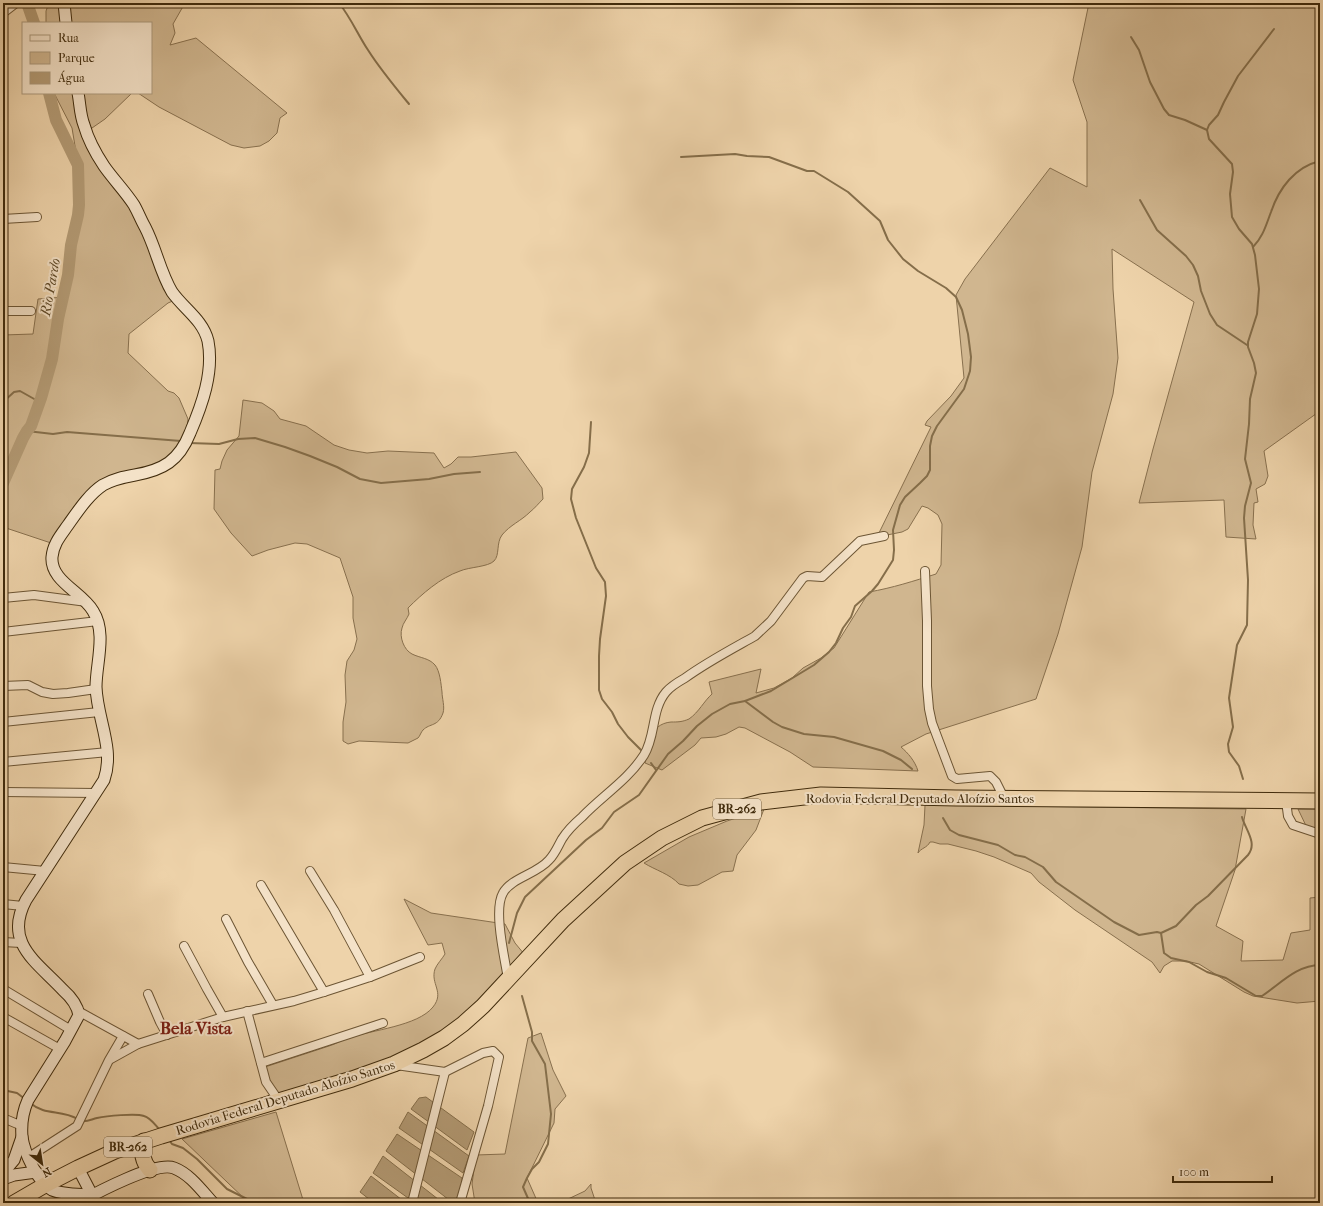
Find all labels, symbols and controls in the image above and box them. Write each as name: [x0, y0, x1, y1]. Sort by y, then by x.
legend: [22, 22, 152, 94]
text: Rua: [58, 31, 79, 45]
text: Parque: [58, 51, 95, 65]
text: Água: [57, 70, 85, 85]
water label: Rio Pardo: [37, 257, 64, 318]
street label: Rodovia Federal Deputado Aloízio Santos: [806, 791, 1034, 806]
road number: BR-262: [713, 799, 761, 819]
district label: Bela Vista: [160, 1018, 233, 1038]
street label: Rodovia Federal Deputado Aloízio Santos: [174, 1057, 397, 1138]
road number: BR-262: [104, 1137, 152, 1157]
north arrow: [22, 1144, 62, 1184]
scale bar: [1173, 1158, 1272, 1184]
text: N: [39, 1165, 54, 1180]
text: 100 m: [1179, 1165, 1209, 1179]

